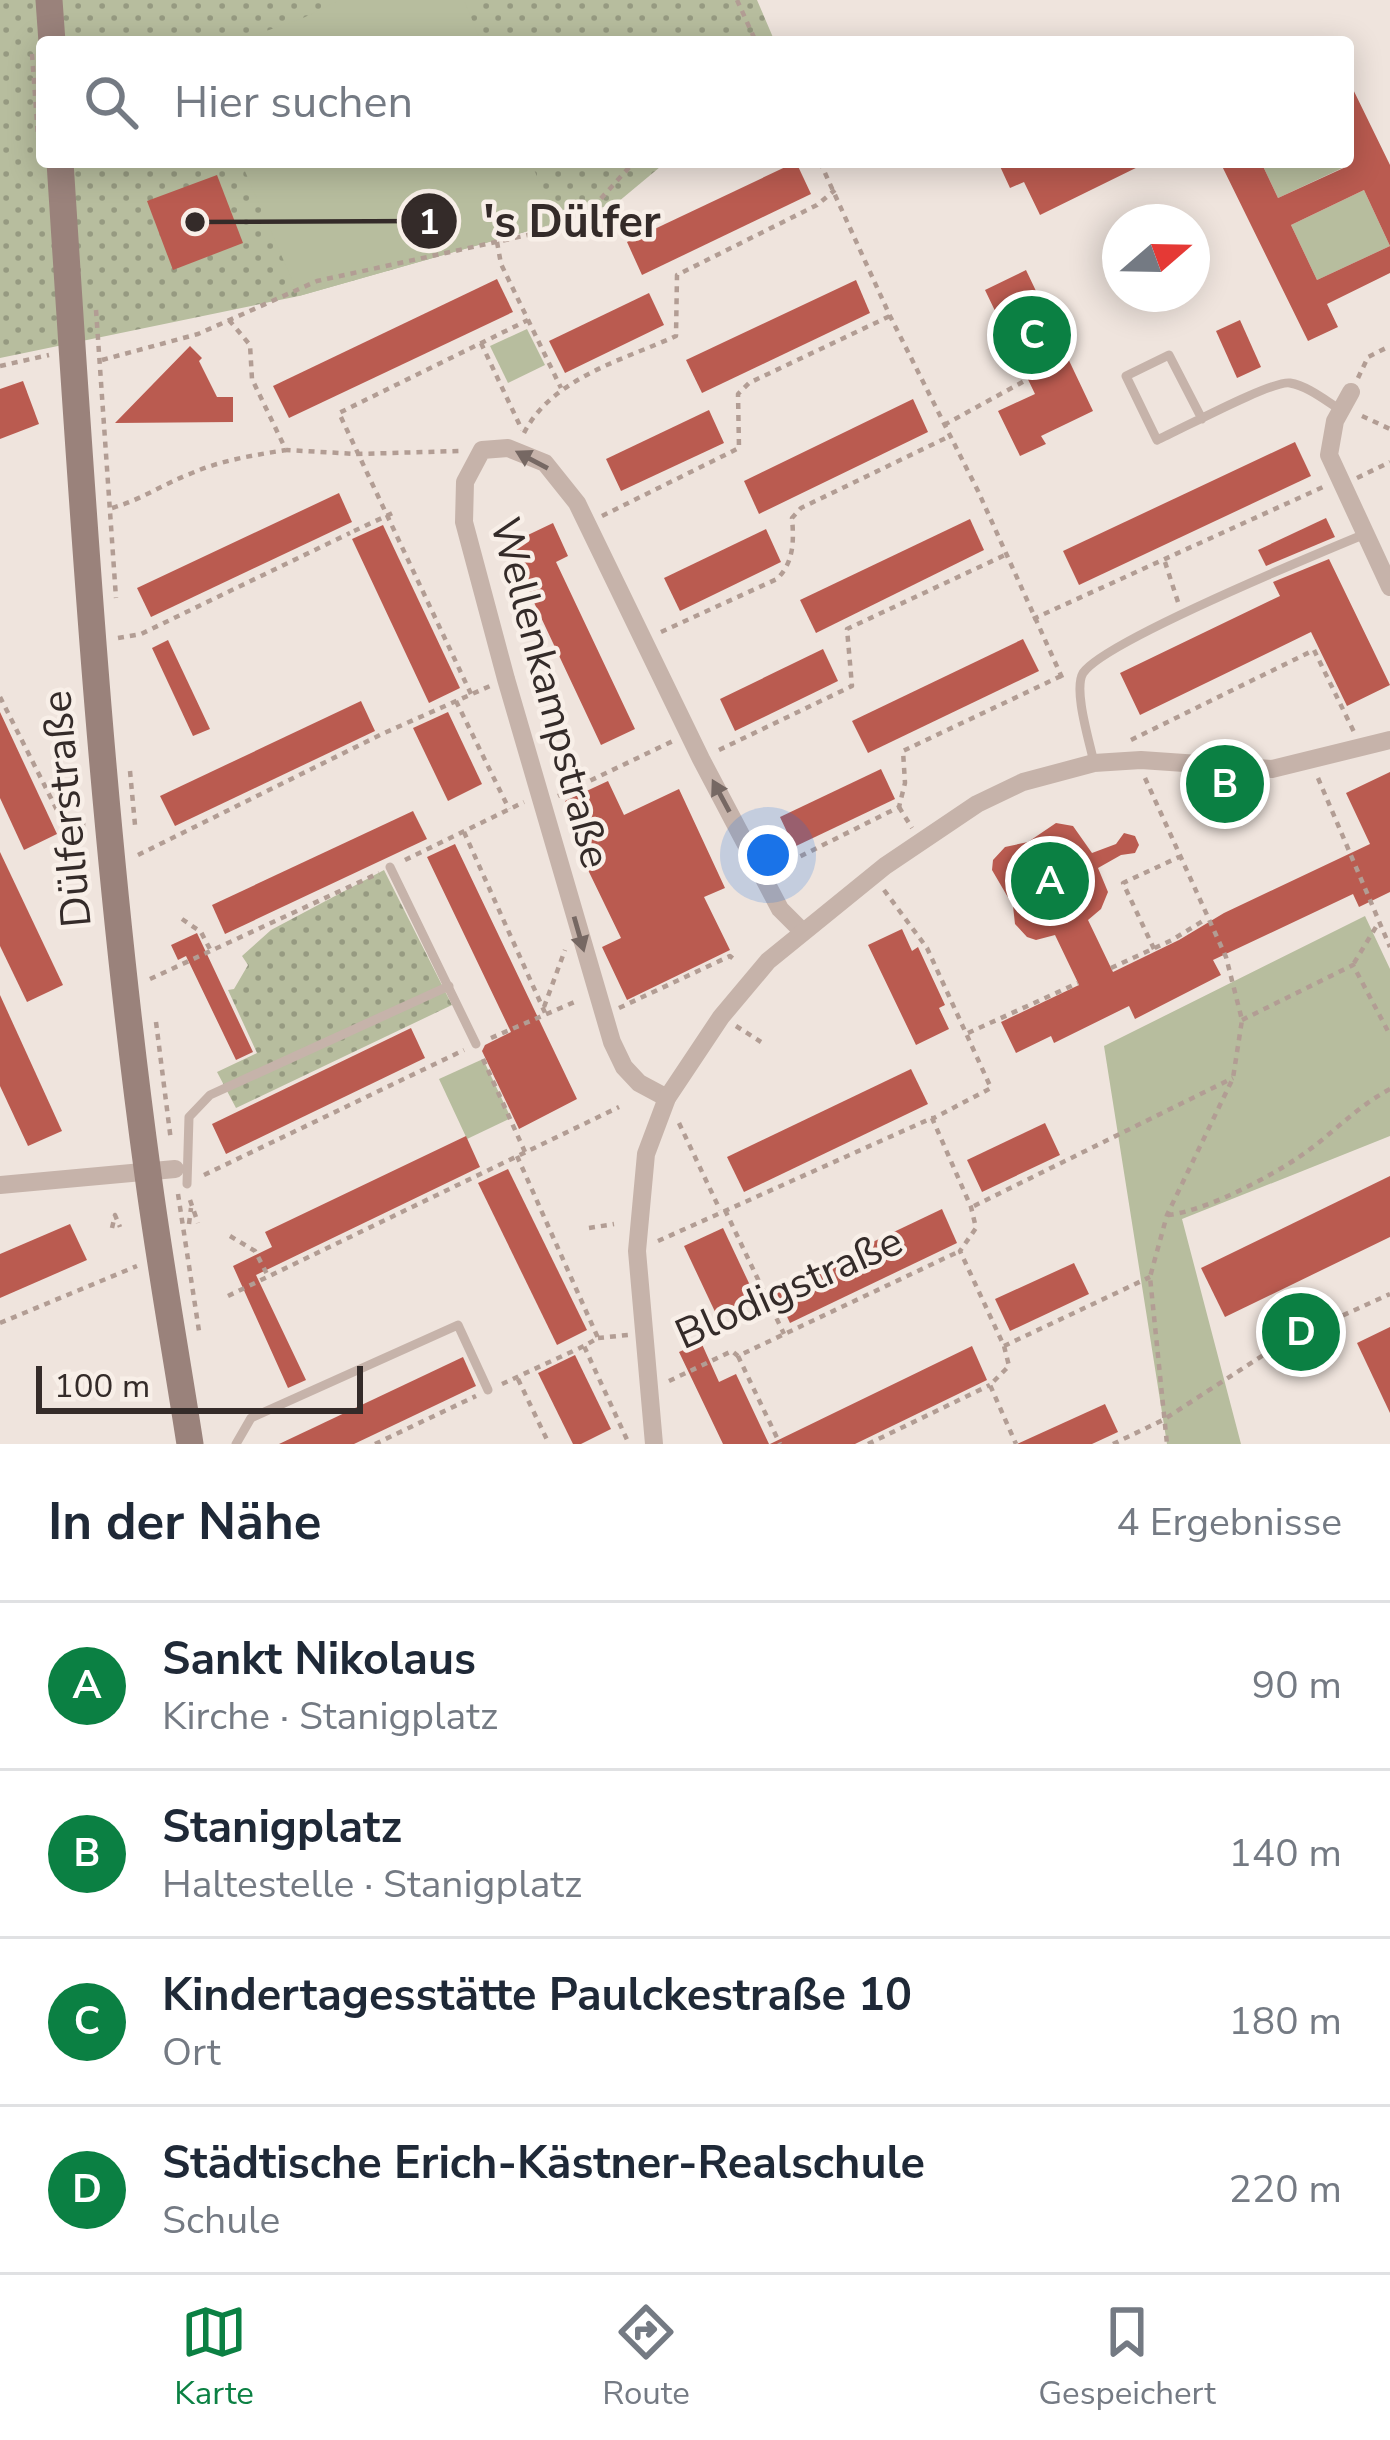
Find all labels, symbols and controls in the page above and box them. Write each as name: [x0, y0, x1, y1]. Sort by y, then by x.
search box: [36, 36, 1354, 168]
icon: search: [78, 69, 144, 135]
text: Hier suchen: [174, 72, 413, 133]
callout: 's Dülfer: [399, 181, 684, 262]
text: 's Dülfer: [483, 192, 661, 253]
text: 1: [418, 198, 440, 247]
north arrow: [1102, 204, 1210, 312]
pin: C: [993, 290, 1071, 380]
one-way arrow: [515, 450, 549, 471]
street label: Wellenkampstraße: [476, 512, 624, 874]
street label: Dülferstraße: [28, 688, 106, 930]
pin: B: [1186, 739, 1264, 829]
one-way arrow: [711, 778, 731, 813]
your location: [738, 825, 798, 885]
pin: A: [1011, 836, 1089, 926]
one-way arrow: [570, 916, 589, 953]
street label: Blodigstraße: [667, 1213, 911, 1363]
pin: D: [1262, 1287, 1340, 1377]
scale bar: [36, 1360, 363, 1413]
text: 100 m: [54, 1364, 150, 1409]
text: In der Nähe: [48, 1487, 321, 1557]
text: 4 Ergebnisse: [1116, 1496, 1342, 1549]
text: Sankt Nikolaus: [162, 1629, 476, 1690]
text: A: [72, 1659, 102, 1712]
text: 90 m: [1252, 1659, 1342, 1712]
text: Kirche · Stanigplatz: [162, 1690, 498, 1743]
text: Stanigplatz: [162, 1797, 402, 1858]
text: B: [74, 1827, 100, 1880]
text: 140 m: [1228, 1827, 1342, 1880]
text: Haltestelle · Stanigplatz: [162, 1858, 582, 1911]
text: Kindertagesstätte Paulckestraße 10: [162, 1965, 912, 2026]
text: C: [74, 1995, 100, 2048]
text: 180 m: [1228, 1995, 1342, 2048]
text: Ort: [162, 2026, 221, 2079]
text: Städtische Erich-Kästner-Realschule: [162, 2133, 925, 2194]
text: D: [72, 2163, 102, 2216]
text: 220 m: [1228, 2163, 1342, 2216]
text: Schule: [162, 2194, 280, 2247]
tab: Karte: [174, 2299, 254, 2416]
tab: Route: [602, 2299, 690, 2416]
tab: Gespeichert: [1038, 2299, 1216, 2416]

